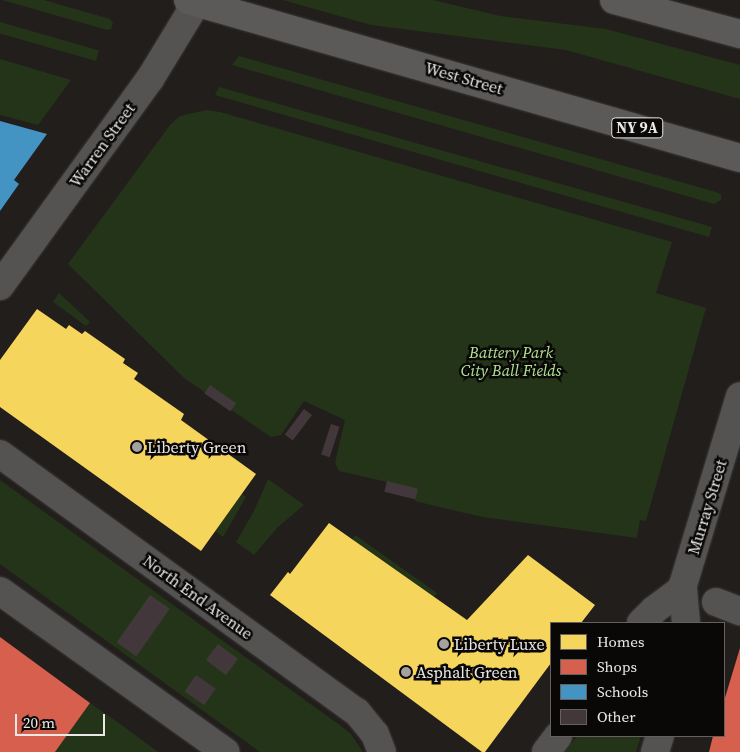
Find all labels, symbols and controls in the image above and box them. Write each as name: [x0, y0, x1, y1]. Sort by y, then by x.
street label: West Street: [423, 58, 505, 98]
street label: Warren Street: [65, 99, 139, 191]
road number: NY 9A: [611, 116, 663, 140]
park label: Battery Park City Ball Fields: [461, 342, 561, 380]
place label: Liberty Green: [147, 437, 246, 457]
marker: Liberty Green: [131, 441, 143, 453]
street label: Murray Street: [683, 457, 731, 557]
street label: North End Avenue: [140, 551, 256, 643]
legend: [550, 622, 725, 737]
text: Homes: [597, 631, 644, 652]
place label: Liberty Luxe: [454, 634, 545, 654]
marker: Liberty Luxe: [438, 638, 450, 650]
text: Shops: [597, 656, 637, 677]
place label: Asphalt Green: [416, 662, 518, 682]
marker: Asphalt Green: [400, 666, 412, 678]
text: Schools: [597, 681, 648, 702]
scale bar: [18, 704, 108, 736]
text: Other: [597, 706, 636, 727]
text: 20 m: [23, 712, 55, 733]

